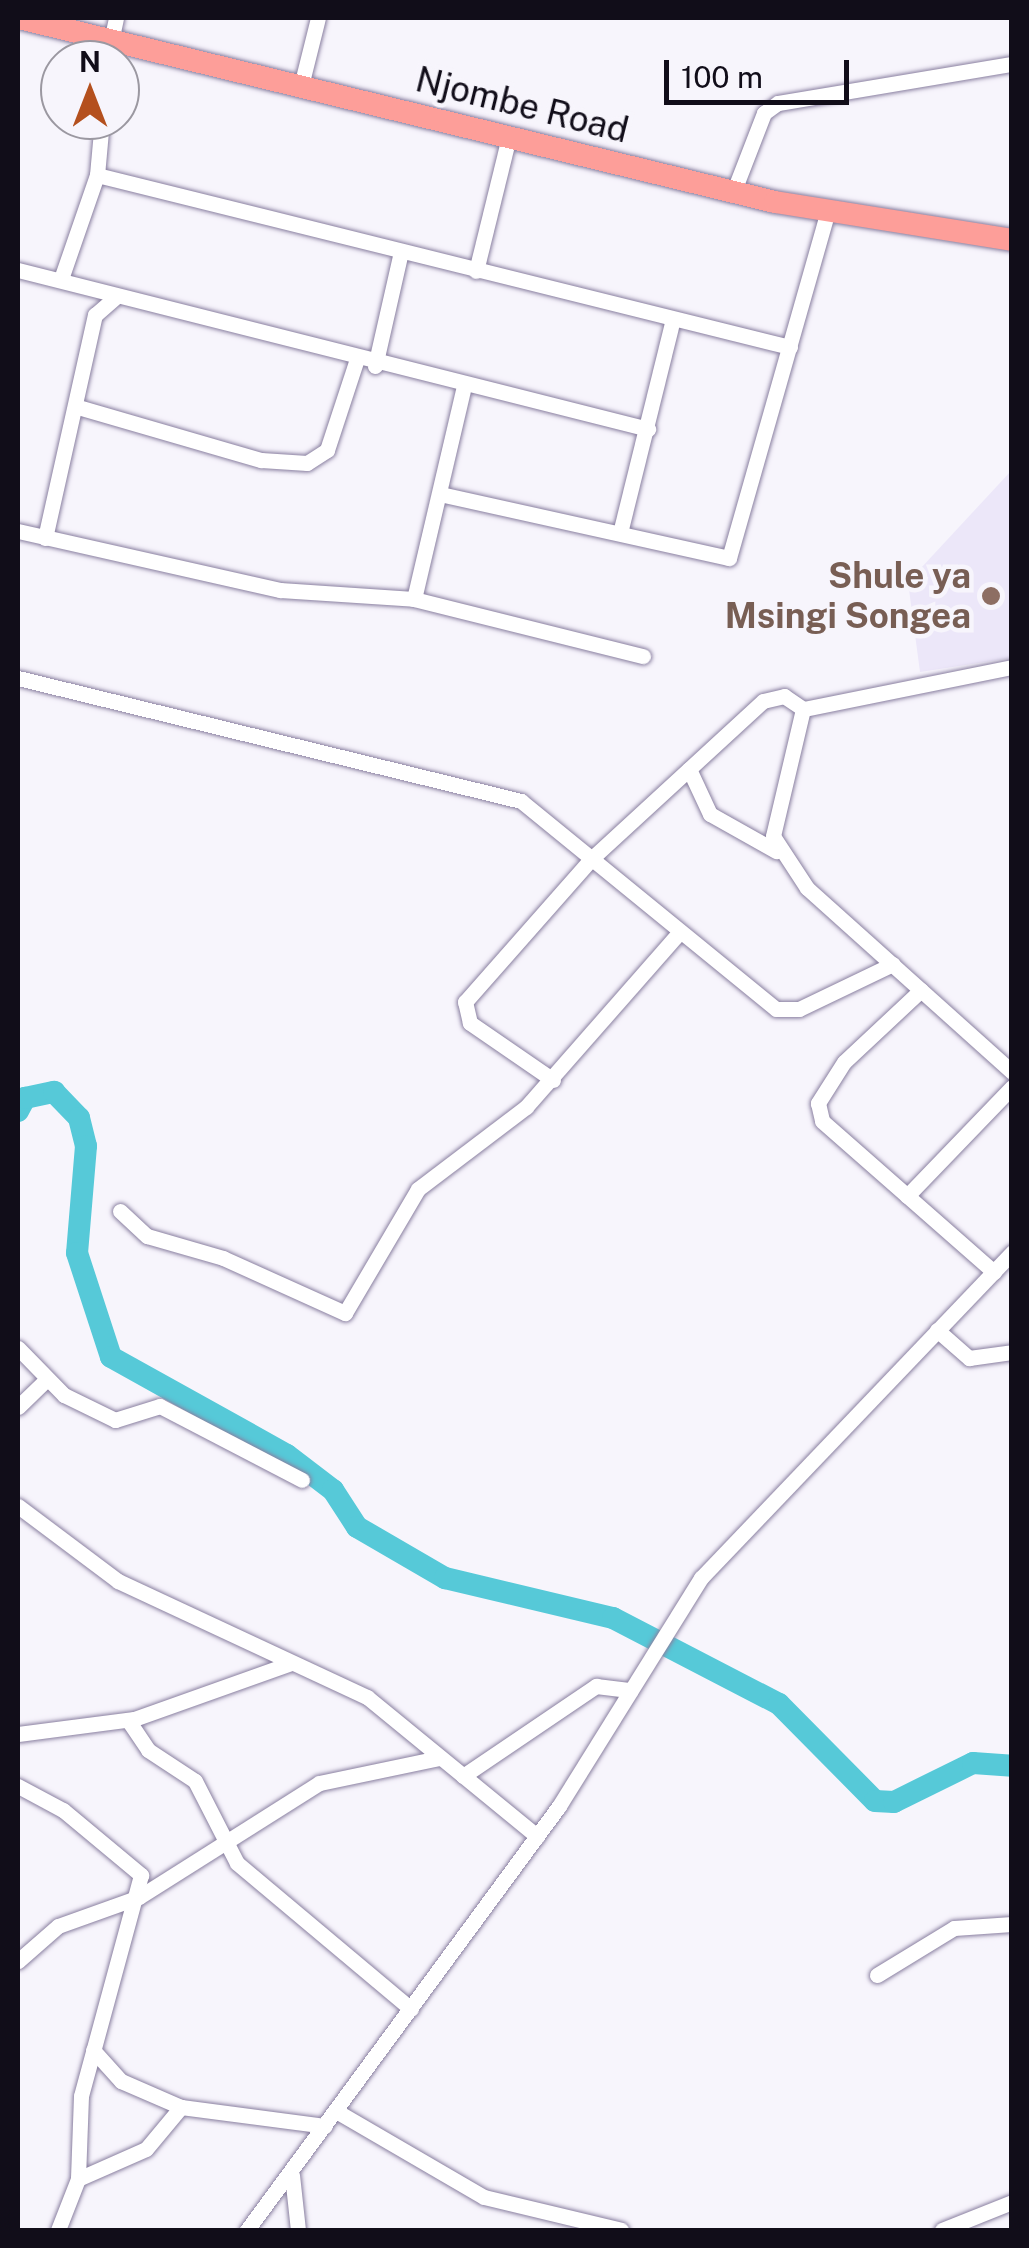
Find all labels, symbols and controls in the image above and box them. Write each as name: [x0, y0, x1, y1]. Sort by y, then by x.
north arrow: [40, 40, 140, 140]
scale bar: [669, 40, 854, 102]
text: N: [79, 45, 101, 78]
street label: Njombe Road: [411, 58, 633, 152]
text: 100 m: [681, 59, 763, 95]
place label: Shule ya Msingi Songea: [725, 555, 971, 637]
marker: Shule ya Msingi Songea: [980, 585, 1002, 607]

